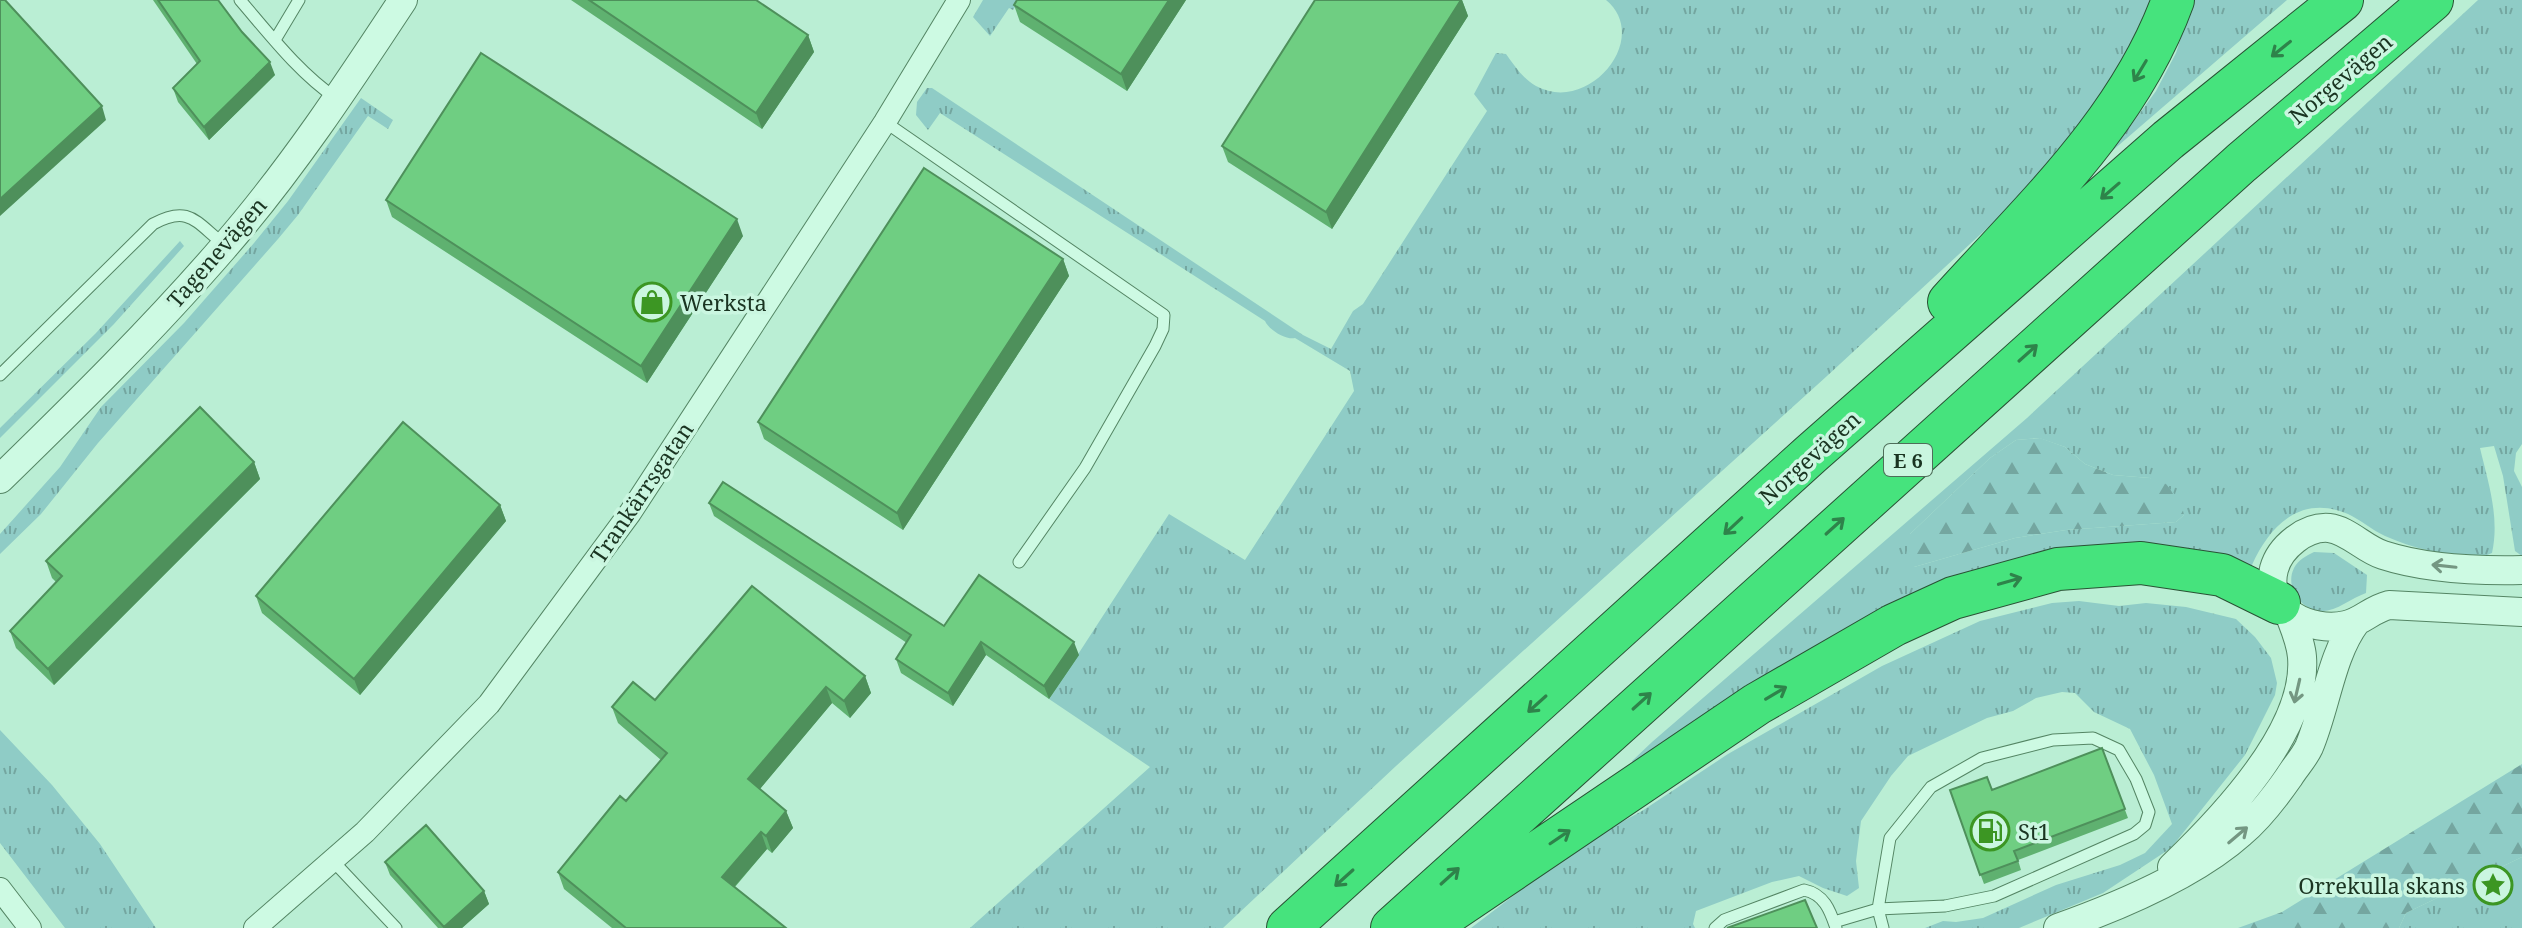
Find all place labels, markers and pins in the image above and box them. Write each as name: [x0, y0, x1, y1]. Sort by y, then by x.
shop icon: Werksta: [631, 281, 673, 323]
place label: Werksta: [680, 287, 767, 317]
fuel station icon: St1: [1969, 810, 2011, 852]
place label: St1: [2018, 816, 2050, 846]
place icon: Orrekulla skans: [2472, 864, 2514, 906]
place label: Orrekulla skans: [2298, 870, 2465, 900]

